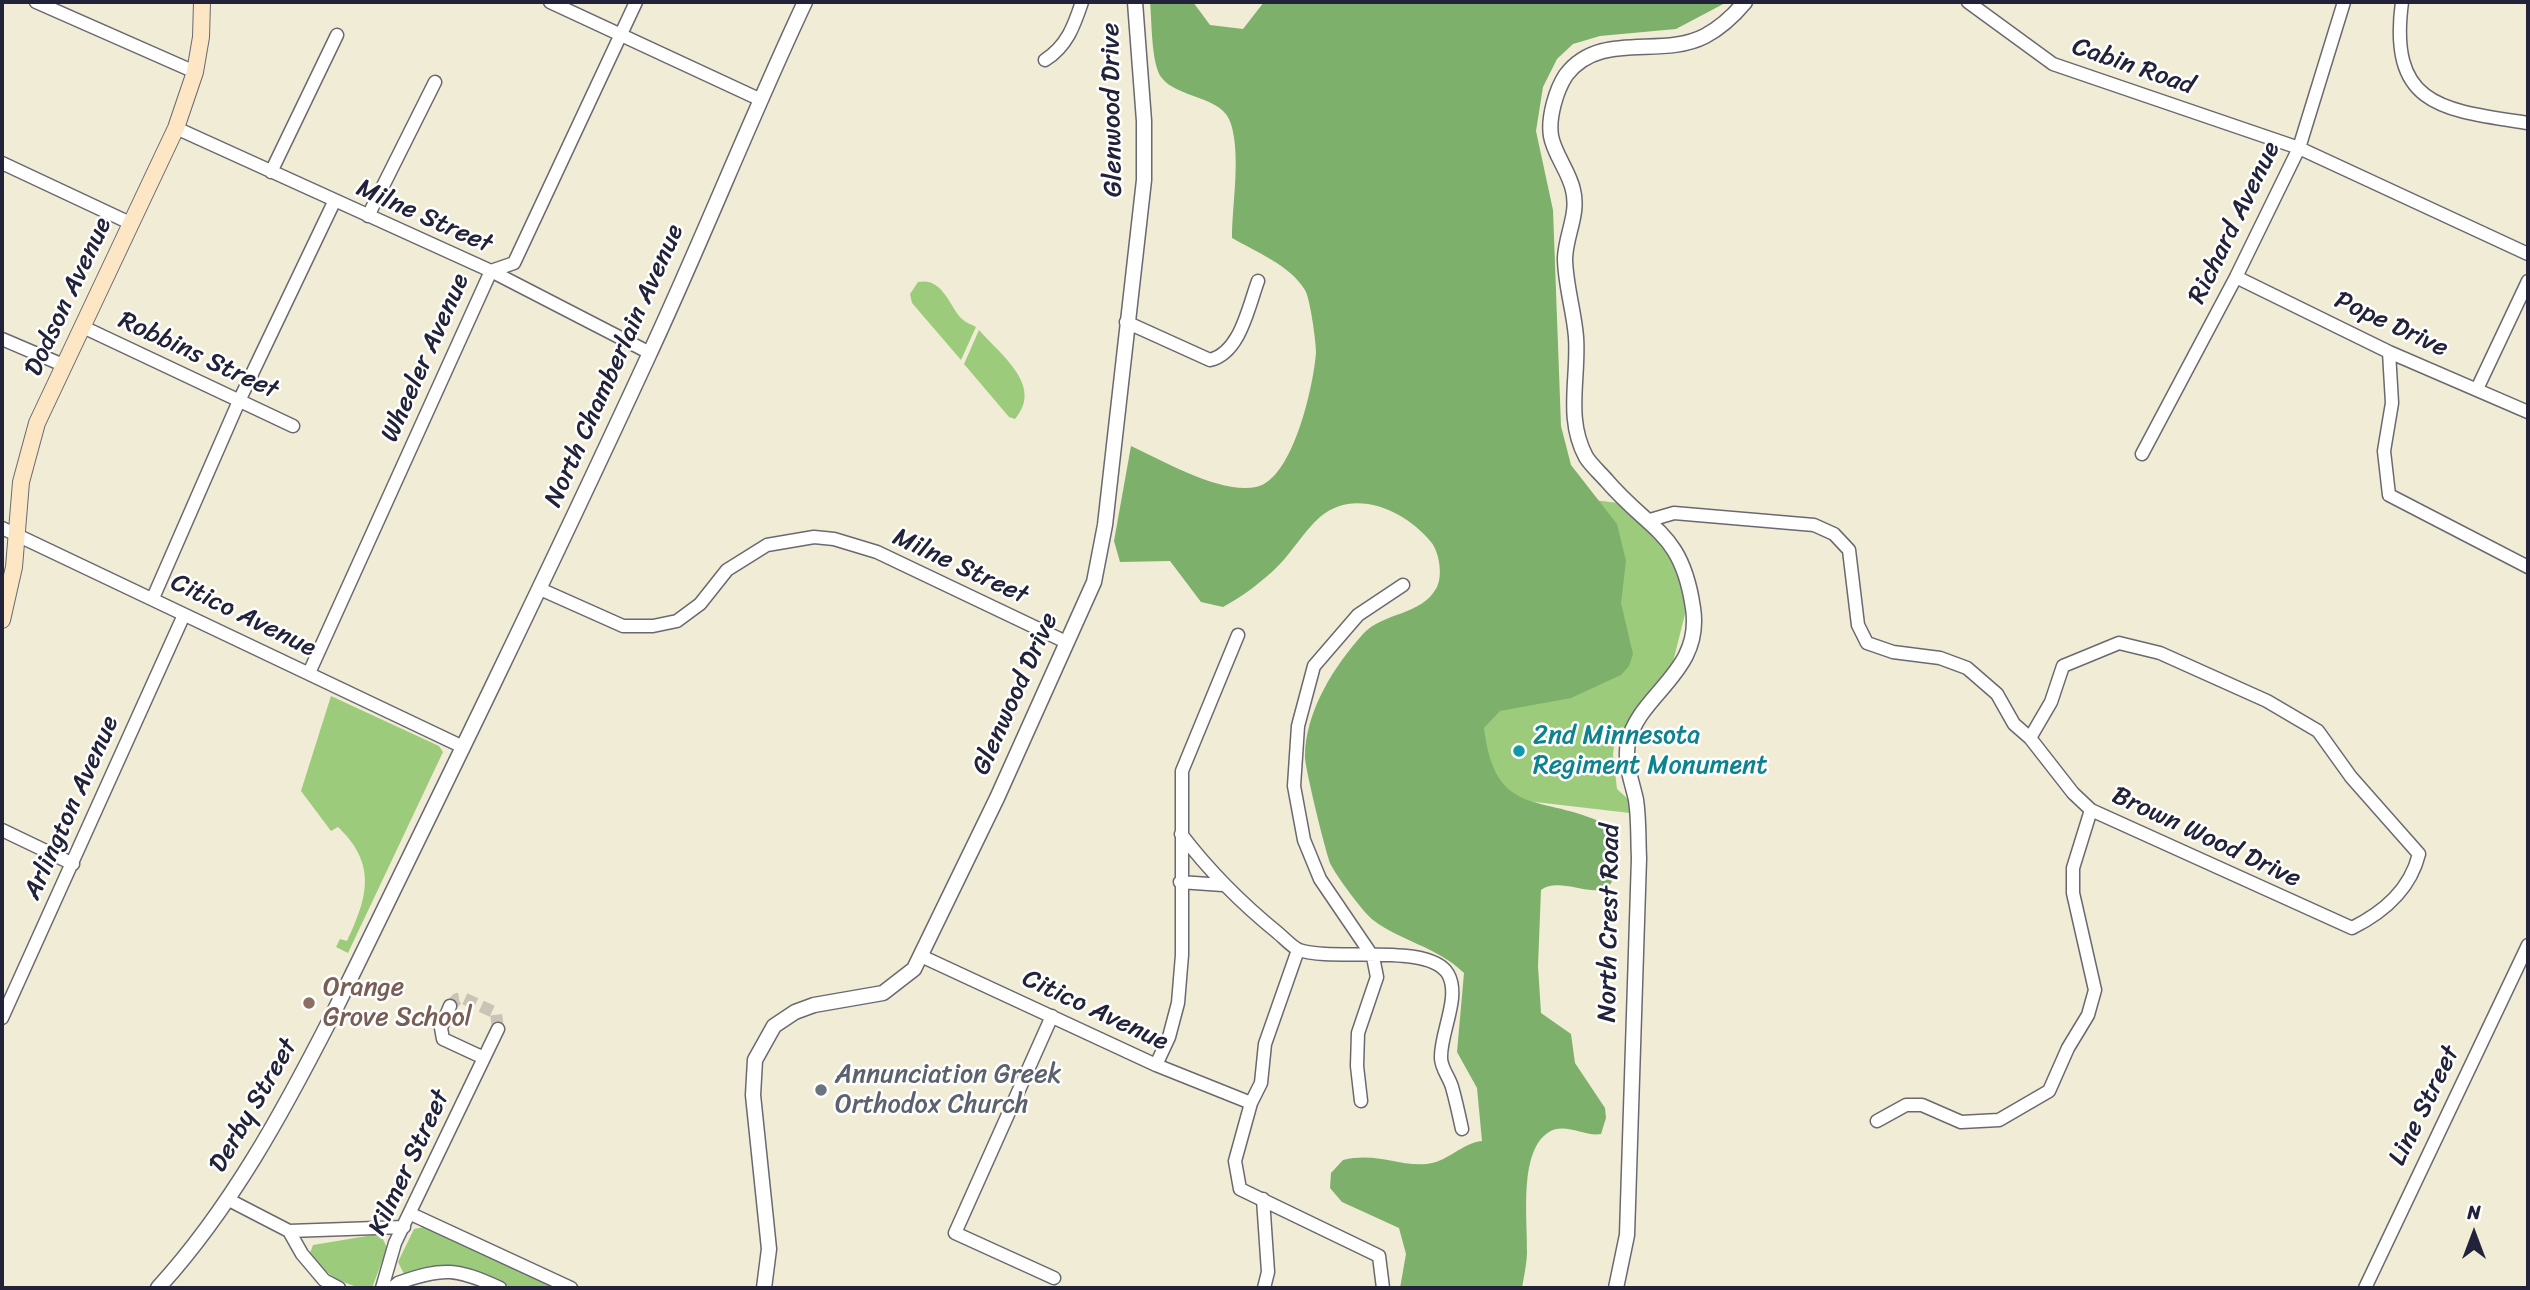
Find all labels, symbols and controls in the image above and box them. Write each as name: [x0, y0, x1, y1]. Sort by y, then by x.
street label: Glenwood Drive: [1096, 23, 1130, 197]
street label: Cabin Road: [2068, 32, 2198, 102]
street label: Richard Avenue: [2182, 137, 2288, 309]
street label: Milne Street: [351, 173, 497, 261]
street label: Dodson Avenue: [19, 213, 119, 381]
street label: North Chamberlain Avenue: [539, 220, 691, 512]
street label: Wheeler Avenue: [375, 269, 477, 447]
street label: Pope Drive: [2329, 285, 2453, 365]
street label: Robbins Street: [113, 305, 283, 407]
street label: Milne Street: [887, 522, 1033, 612]
street label: Citico Avenue: [165, 567, 321, 665]
street label: Glenwood Drive: [966, 608, 1066, 780]
street label: Arlington Avenue: [17, 711, 127, 905]
place label: 2nd Minnesota Regiment Monument: [1533, 720, 1768, 782]
marker: 2nd Minnesota Regiment Monument: [1511, 743, 1527, 759]
street label: Brown Wood Drive: [2107, 781, 2305, 895]
street label: North Crest Road: [1593, 823, 1627, 1023]
street label: Citico Avenue: [1017, 964, 1173, 1058]
place label: Orange Grove School: [323, 972, 472, 1034]
marker: Orange Grove School: [301, 995, 317, 1011]
street label: Derby Street: [203, 1034, 305, 1178]
street label: Line Street: [2383, 1041, 2467, 1171]
place label: Annunciation Greek Orthodox Church: [835, 1059, 1061, 1120]
marker: Annunciation Greek Orthodox Church: [813, 1082, 829, 1098]
street label: Kilmer Street: [363, 1085, 457, 1241]
text: N: [2467, 1196, 2481, 1229]
north arrow: [2439, 1199, 2509, 1269]

